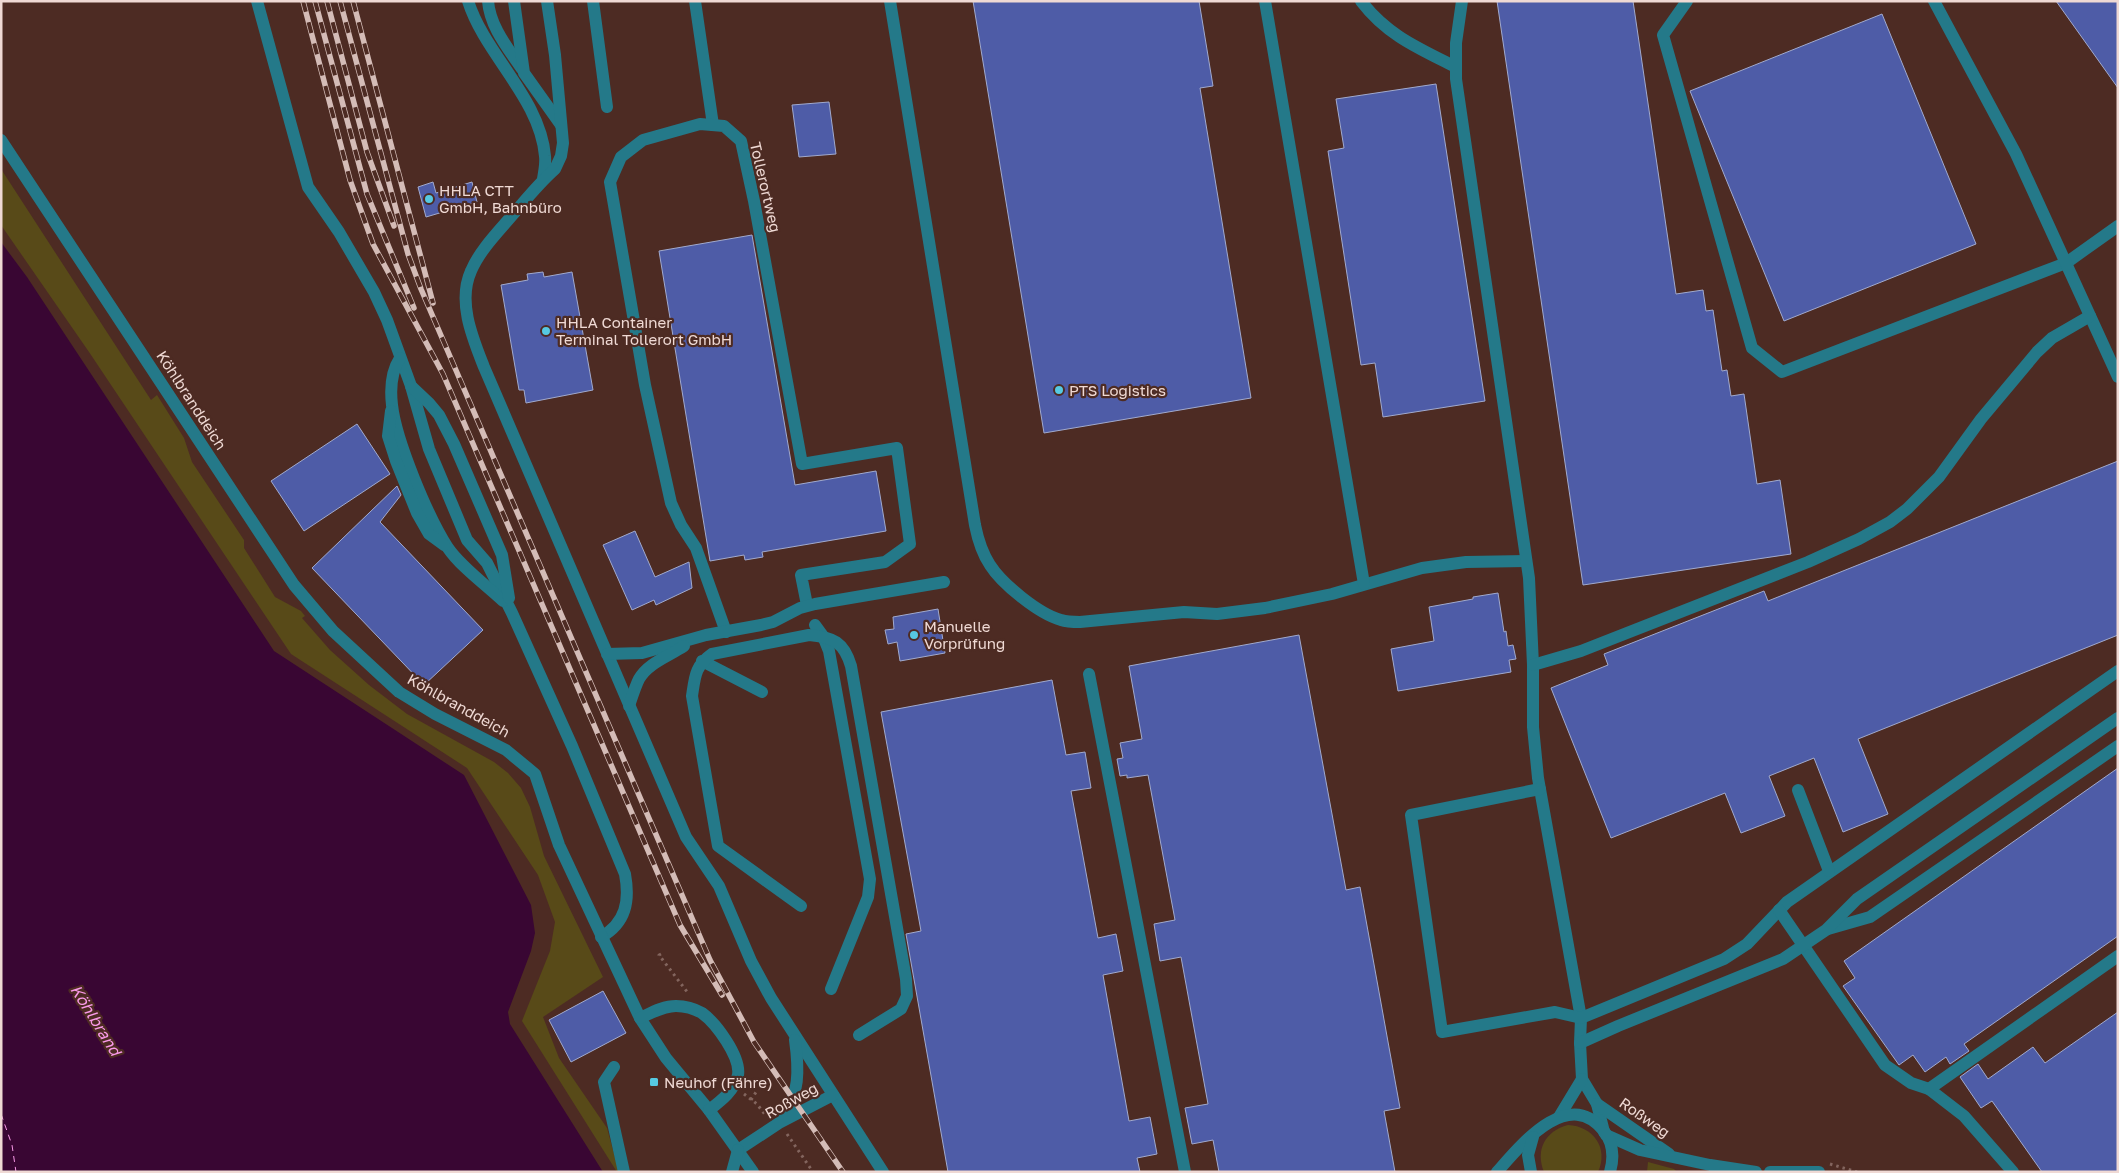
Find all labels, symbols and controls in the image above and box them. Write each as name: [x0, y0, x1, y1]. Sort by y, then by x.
street label: Tollerortweg: [747, 140, 785, 234]
place label: HHLA CTT GmbH, Bahnbüro: [439, 181, 562, 216]
marker: HHLA CTT GmbH, Bahnbüro: [423, 193, 435, 205]
place label: HHLA Container Terminal Tollerort GmbH: [556, 313, 732, 348]
marker: HHLA Container Terminal Tollerort GmbH: [540, 325, 552, 337]
street label: Köhlbranddeich: [153, 347, 231, 453]
place label: PTS Logistics: [1069, 381, 1166, 399]
marker: PTS Logistics: [1053, 384, 1065, 396]
place label: Manuelle Vorprüfung: [924, 617, 1005, 652]
marker: Manuelle Vorprüfung: [908, 629, 920, 641]
street label: Köhlbranddeich: [405, 669, 513, 741]
water label: Köhlbrand: [66, 981, 127, 1061]
place label: Neuhof (Fähre): [664, 1073, 773, 1091]
marker: Neuhof (Fähre): [648, 1076, 660, 1088]
street label: Roßweg: [761, 1078, 821, 1122]
street label: Roßweg: [1616, 1093, 1674, 1141]

